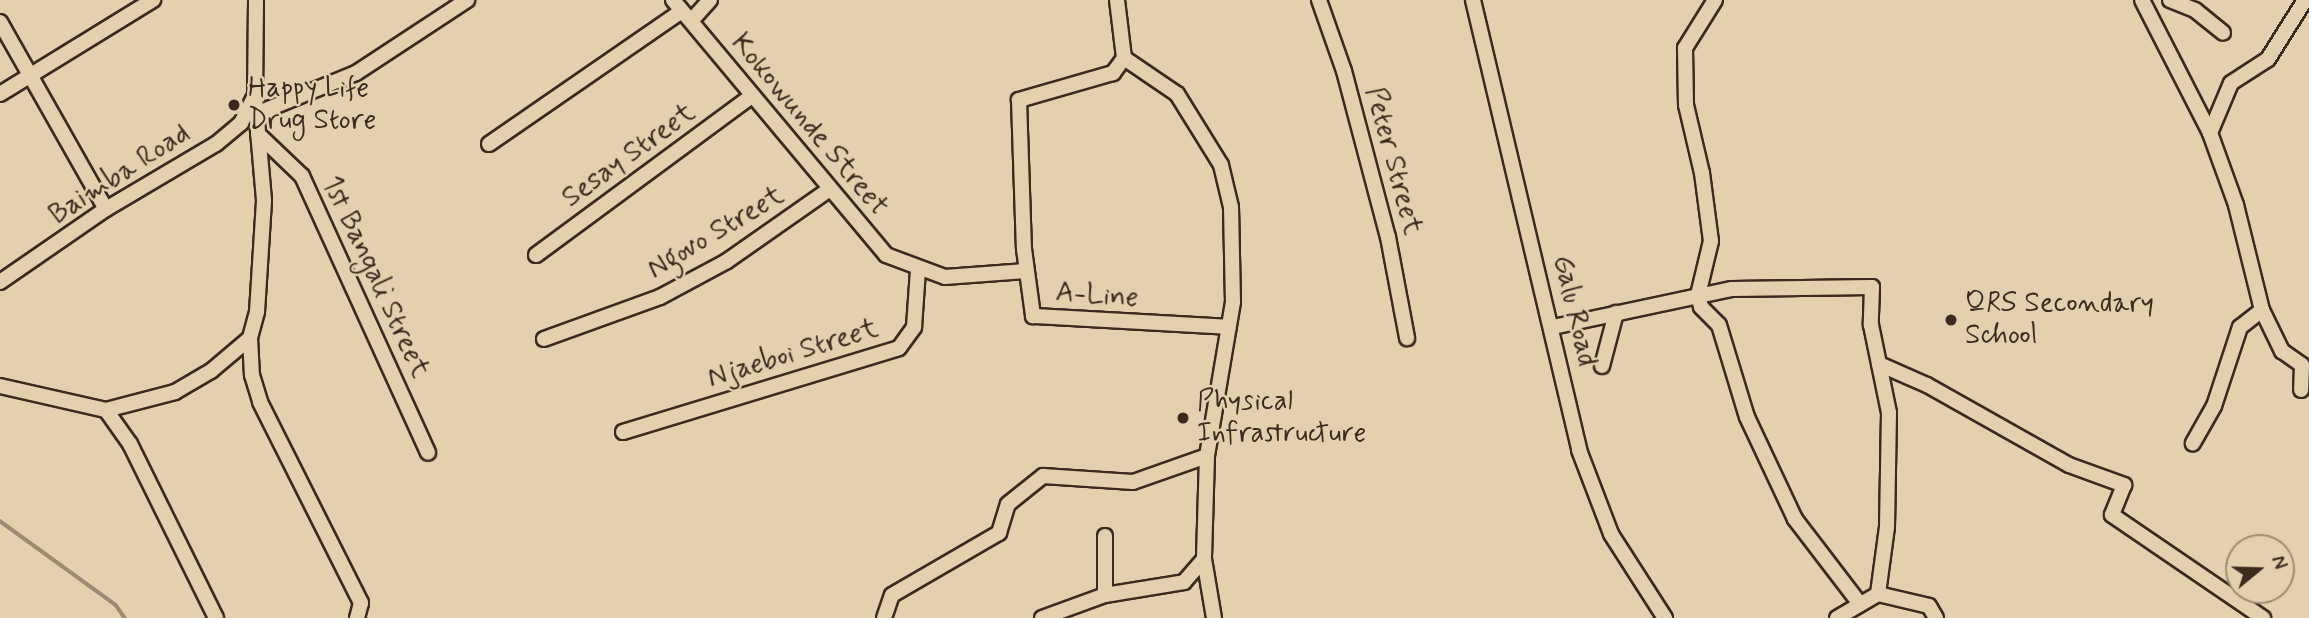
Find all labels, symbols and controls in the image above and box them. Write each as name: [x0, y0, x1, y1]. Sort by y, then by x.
street label: Kokowunde Street: [724, 28, 894, 222]
place label: Happy Life Drug Store: [248, 72, 376, 138]
street label: Peter Street: [1357, 84, 1429, 238]
marker: Happy Life Drug Store: [226, 97, 242, 113]
street label: Sesay Street: [556, 97, 702, 215]
street label: Baimba Road: [43, 117, 197, 233]
street label: 1st Bangali Street: [314, 171, 436, 383]
street label: Ngovo Street: [642, 179, 790, 287]
street label: Galu Road: [1545, 253, 1603, 369]
street label: A-Line: [1055, 276, 1139, 316]
place label: QRS Secondary School: [1965, 287, 2154, 353]
street label: Njaeboi Street: [704, 312, 882, 396]
marker: QRS Secondary School: [1943, 312, 1959, 328]
place label: Physical Infrastructure: [1197, 385, 1366, 451]
marker: Physical Infrastructure: [1175, 410, 1191, 426]
north arrow: [2225, 534, 2295, 604]
text: N: [2265, 553, 2292, 573]

